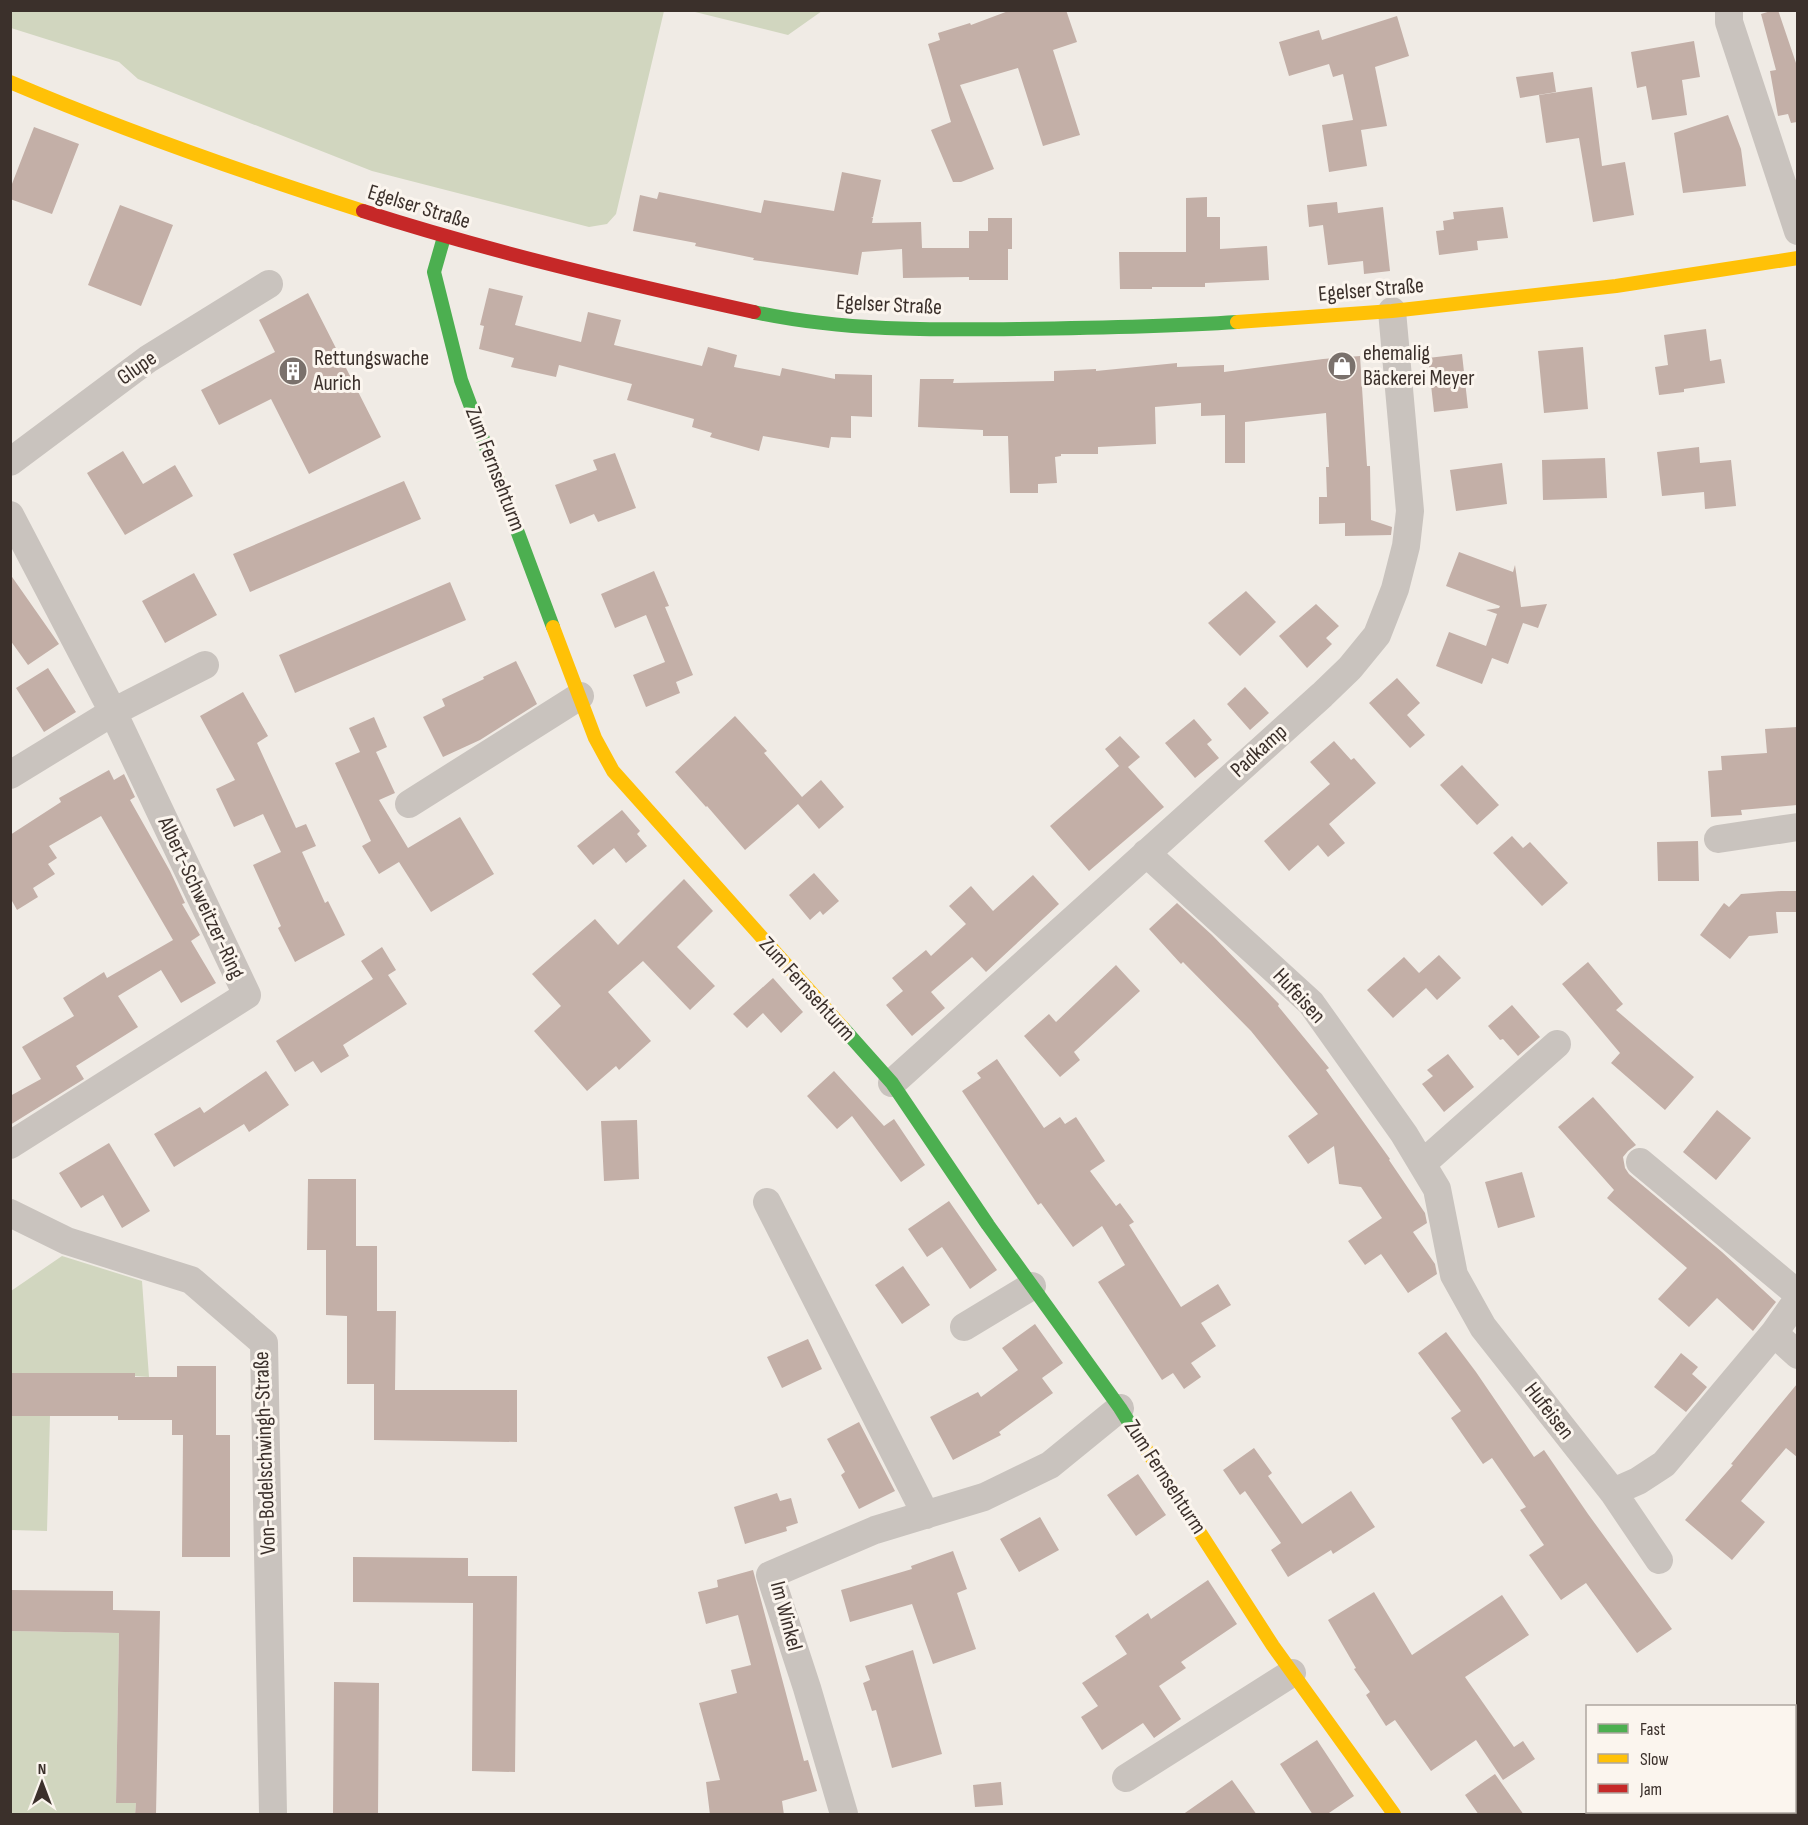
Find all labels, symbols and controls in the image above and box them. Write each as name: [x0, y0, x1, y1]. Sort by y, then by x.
street label: Egelser Straße: [364, 179, 474, 235]
street label: Egelser Straße: [1317, 272, 1425, 308]
street label: Egelser Straße: [835, 289, 943, 321]
place label: ehemalig Bäckerei Meyer: [1363, 340, 1475, 392]
street label: Glupe: [112, 345, 162, 391]
place label: Rettungswache Aurich: [313, 345, 429, 397]
shop icon: ehemalig Bäckerei Meyer: [1326, 350, 1358, 382]
building icon: Rettungswache Aurich: [277, 355, 309, 387]
street label: Zum Fernsehturm: [459, 403, 531, 535]
street label: Padkamp: [1225, 719, 1293, 783]
street label: Albert-Schweitzer-Ring: [151, 812, 250, 984]
street label: Zum Fernsehturm: [753, 931, 861, 1047]
street label: Hufeisen: [1267, 963, 1331, 1029]
street label: Von-Bodelschwingh-Straße: [248, 1351, 282, 1555]
street label: Hufeisen: [1518, 1377, 1580, 1445]
street label: Zum Fernsehturm: [1118, 1415, 1212, 1539]
street label: Im Winkel: [764, 1578, 808, 1654]
legend: [1586, 1705, 1796, 1813]
text: Fast: [1640, 1719, 1666, 1740]
text: Slow: [1640, 1749, 1669, 1770]
north arrow: [12, 1753, 72, 1813]
text: N: [38, 1760, 46, 1779]
text: Jam: [1639, 1779, 1662, 1800]

